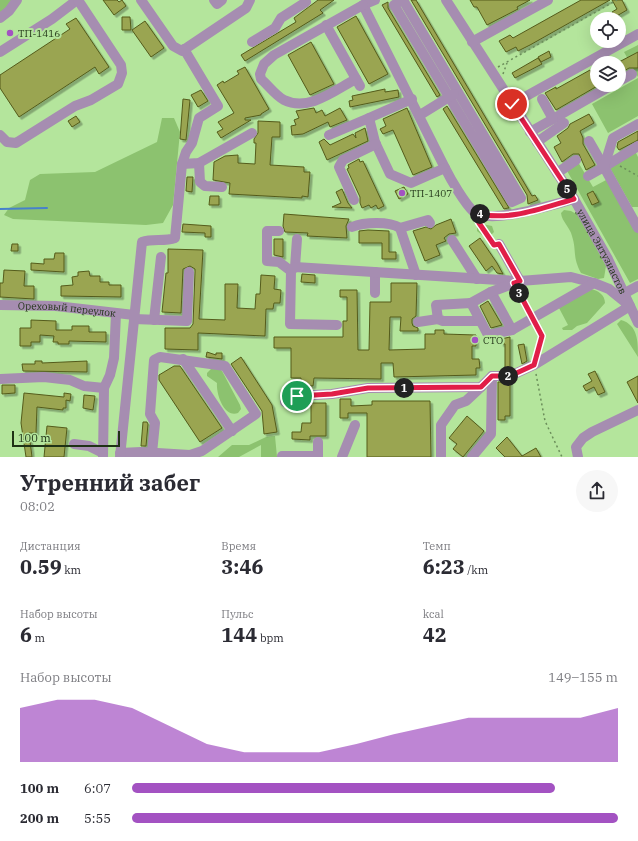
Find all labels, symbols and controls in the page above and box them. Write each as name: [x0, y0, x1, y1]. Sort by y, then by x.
map controls: [590, 12, 626, 92]
button: locate: [590, 12, 626, 48]
place label: ТП-1416: [18, 27, 60, 40]
marker: ТП-1416: [5, 28, 15, 38]
button: layers: [590, 56, 626, 92]
pin: [495, 87, 529, 121]
icon: check: [501, 93, 523, 115]
pin: 5: [557, 179, 577, 199]
text: 5: [564, 182, 570, 196]
place label: ТП-1407: [410, 187, 452, 200]
marker: ТП-1407: [397, 188, 407, 198]
pin: 4: [470, 204, 490, 224]
text: 4: [477, 207, 483, 221]
street label: улица Энтузиастов: [574, 207, 630, 296]
pin: 3: [509, 283, 529, 303]
text: 3: [516, 286, 522, 300]
street label: Ореховый переулок: [18, 299, 117, 320]
place label: СТО: [483, 334, 503, 347]
marker: СТО: [470, 335, 480, 345]
pin: 2: [498, 366, 518, 386]
text: 2: [505, 369, 511, 383]
pin: 1: [394, 378, 414, 398]
pin: [280, 379, 314, 413]
text: 1: [401, 381, 407, 395]
icon: arrive: [286, 385, 308, 407]
scale bar: [12, 429, 120, 448]
text: 100 m: [18, 431, 51, 445]
text: Утренний забег: [20, 468, 200, 497]
button: share: [576, 470, 618, 512]
text: 08:02: [20, 498, 55, 515]
text: Дистанция: [20, 539, 81, 553]
text: Время: [221, 539, 256, 553]
text: Темп: [423, 539, 451, 553]
text: 0.59: [20, 553, 62, 580]
text: 3:46: [221, 553, 263, 580]
text: 6:23: [423, 553, 465, 580]
text: km: [62, 563, 81, 577]
text: /km: [465, 563, 488, 577]
text: Набор высоты: [20, 607, 98, 621]
text: Пульс: [221, 607, 254, 621]
text: kcal: [423, 607, 444, 621]
text: 6: [20, 621, 32, 648]
text: 144: [221, 621, 257, 648]
text: 42: [423, 621, 447, 648]
text: m: [32, 631, 45, 645]
text: bpm: [257, 631, 284, 645]
text: Набор высоты: [20, 669, 112, 686]
text: 149–155 m: [548, 669, 618, 686]
text: 100 m: [20, 780, 59, 797]
text: 6:07: [84, 780, 111, 797]
text: 200 m: [20, 810, 59, 827]
text: 5:55: [84, 810, 111, 827]

